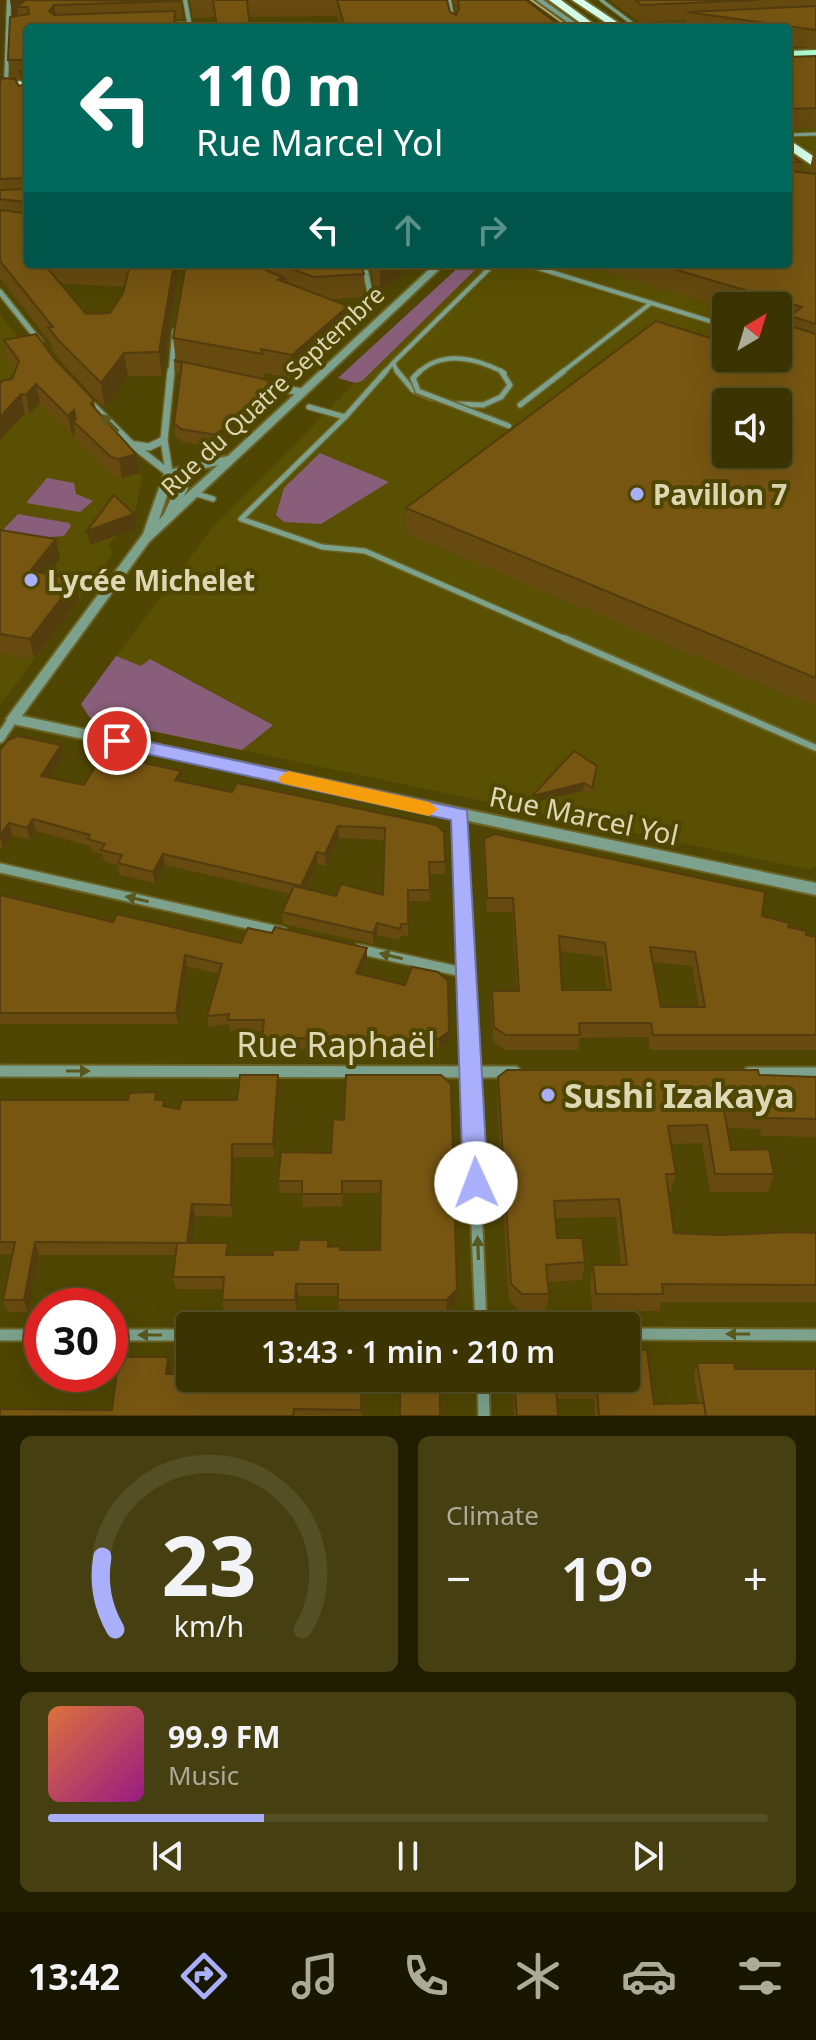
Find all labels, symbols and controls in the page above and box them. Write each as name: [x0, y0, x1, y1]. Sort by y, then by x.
text: 110 m: [196, 46, 361, 122]
icon: left: [64, 56, 168, 160]
text: Rue Marcel Yol: [196, 118, 443, 167]
icon: left: [302, 208, 346, 252]
icon: ahead: [386, 208, 430, 252]
icon: right: [470, 208, 514, 252]
street label: Rue du Quatre Septembre: [153, 278, 391, 502]
north arrow: [712, 292, 792, 372]
map controls: [712, 292, 792, 468]
button: sound: [712, 388, 792, 468]
one-way arrow: [101, 414, 120, 433]
place label: Pavillon 7: [653, 475, 787, 513]
marker: Pavillon 7: [628, 485, 646, 503]
place label: Lycée Michelet: [47, 561, 255, 599]
marker: Lycée Michelet: [22, 571, 40, 589]
pin: [83, 707, 151, 775]
icon: arrive: [95, 719, 139, 763]
street label: Rue Marcel Yol: [486, 776, 682, 854]
one-way arrow: [125, 892, 150, 905]
one-way arrow: [378, 949, 403, 962]
street label: Rue Raphaël: [236, 1021, 436, 1067]
one-way arrow: [66, 1065, 91, 1077]
place label: Sushi Izakaya: [564, 1072, 795, 1118]
marker: Sushi Izakaya: [539, 1086, 557, 1104]
position arrow: [434, 1141, 518, 1225]
one-way arrow: [472, 1235, 485, 1260]
speed limit sign: 30: [24, 1288, 128, 1392]
one-way arrow: [725, 1328, 750, 1340]
one-way arrow: [137, 1329, 162, 1341]
text: 13:43 · 1 min · 210 m: [261, 1331, 555, 1372]
text: Climate: [446, 1497, 539, 1533]
text: 23: [161, 1507, 257, 1620]
text: 19°: [560, 1537, 654, 1619]
text: −: [446, 1548, 471, 1608]
text: +: [743, 1548, 768, 1608]
text: km/h: [174, 1606, 244, 1645]
text: 99.9 FM: [168, 1716, 280, 1757]
text: Music: [168, 1757, 239, 1793]
icon: previous: [146, 1834, 190, 1878]
icon: pause: [386, 1834, 430, 1878]
icon: next: [626, 1834, 670, 1878]
icon: directions: [176, 1948, 232, 2004]
icon: music: [287, 1948, 343, 2004]
icon: phone: [398, 1948, 454, 2004]
icon: climate: [510, 1948, 566, 2004]
icon: car: [621, 1948, 677, 2004]
icon: filters: [732, 1948, 788, 2004]
text: 13:42: [28, 1952, 120, 2001]

